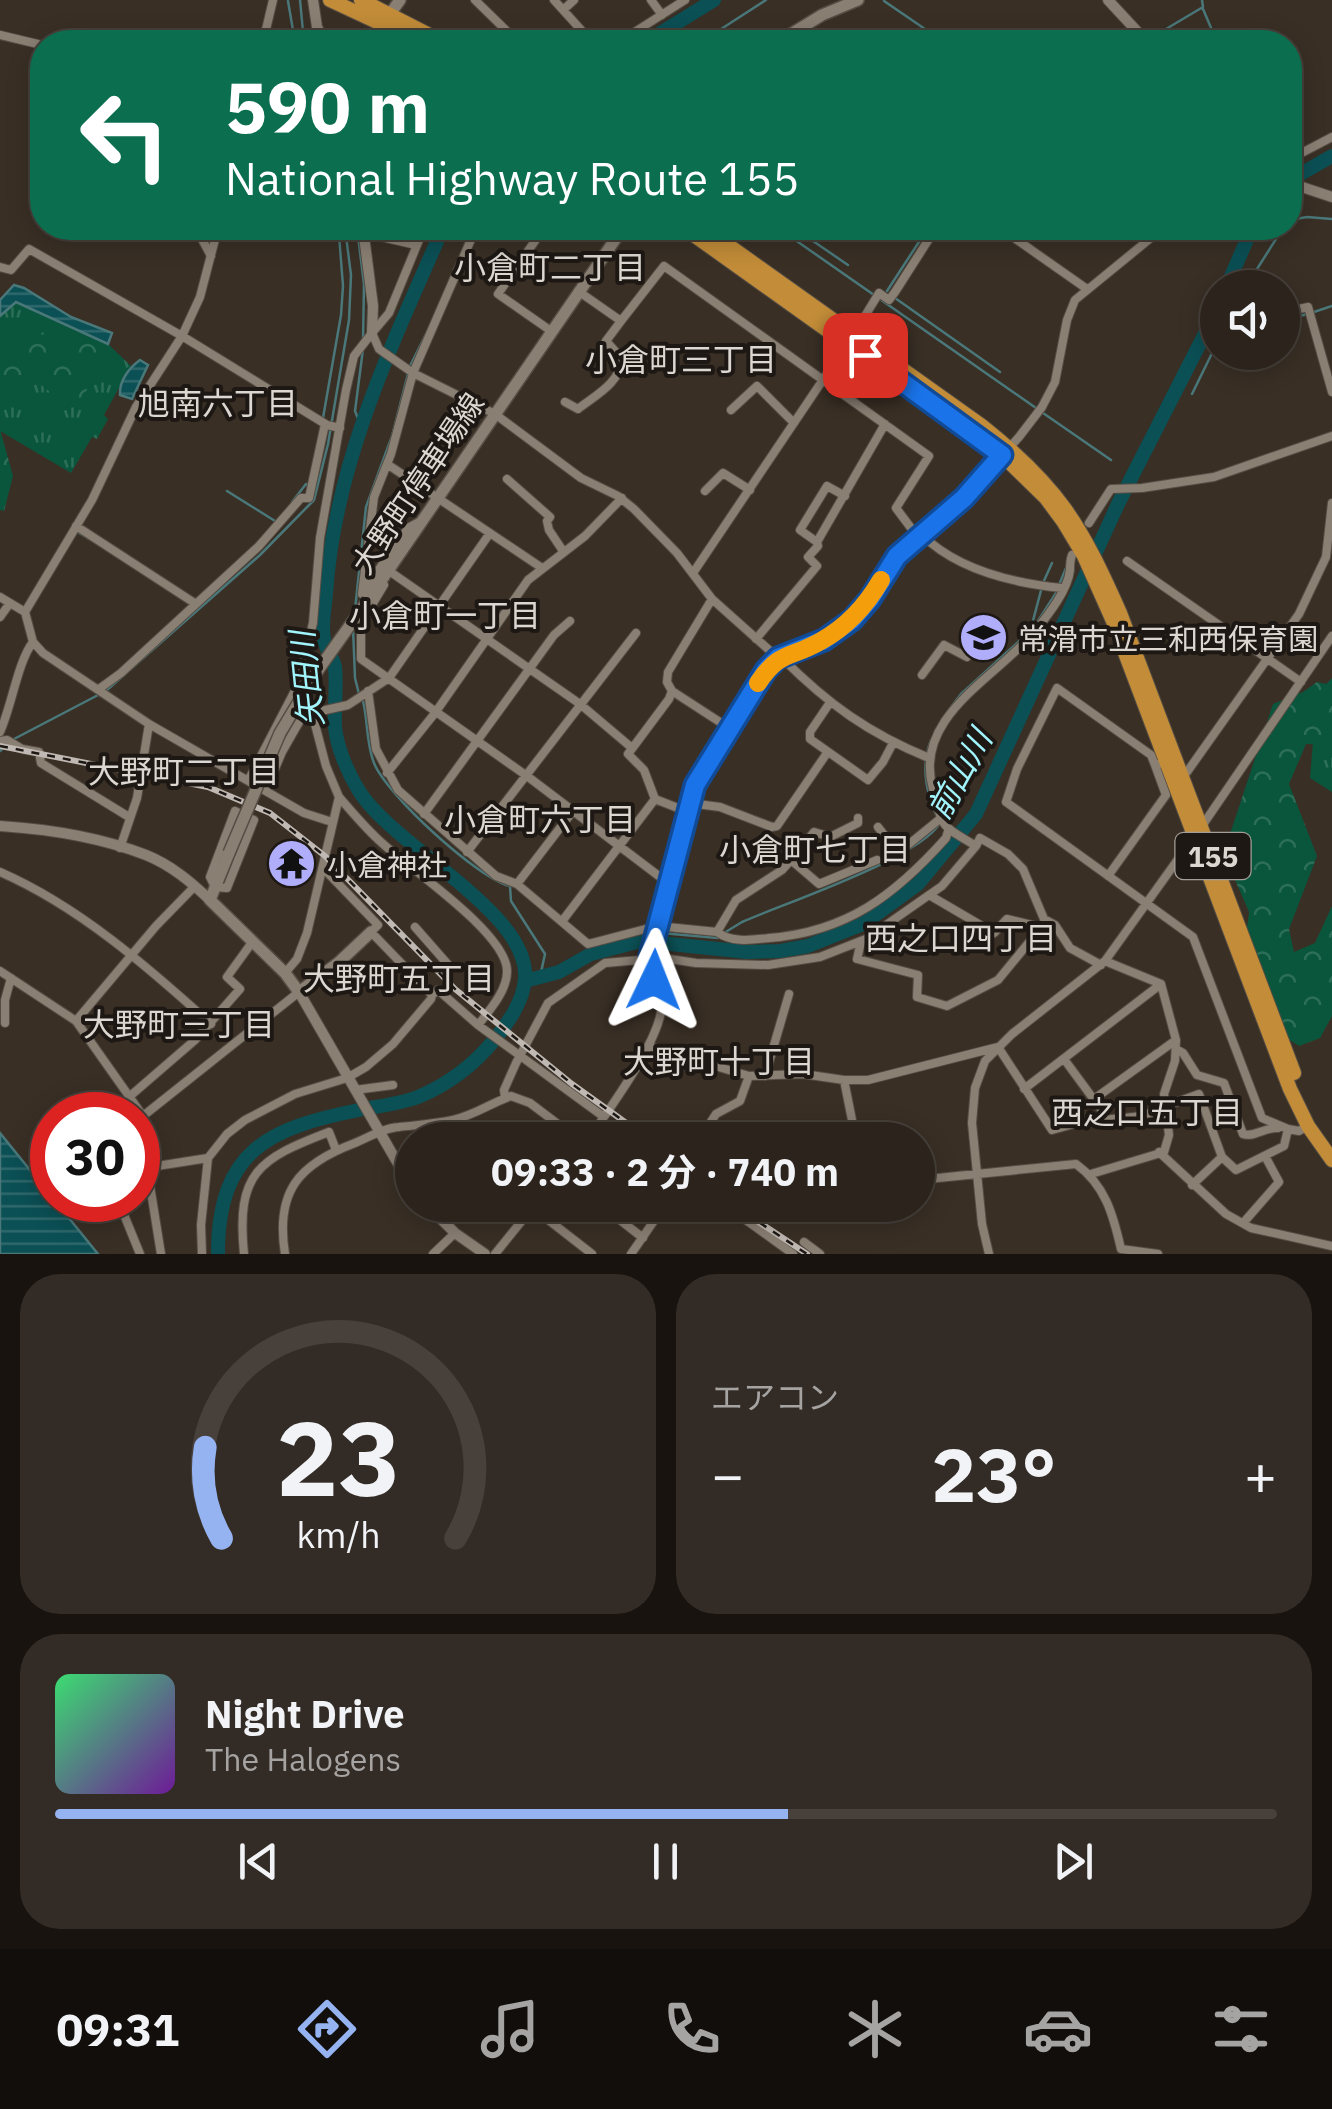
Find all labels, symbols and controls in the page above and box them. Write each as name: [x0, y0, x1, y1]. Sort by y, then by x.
text: 590 m: [225, 61, 430, 152]
icon: left: [60, 70, 190, 200]
text: National Highway Route 155: [225, 149, 800, 207]
district label: 小倉町二丁目: [454, 246, 646, 288]
map controls: [1200, 270, 1300, 370]
button: sound: [1200, 270, 1300, 370]
pin: [823, 313, 908, 398]
icon: arrive: [838, 328, 893, 383]
district label: 小倉町三丁目: [585, 338, 777, 380]
district label: 旭南六丁目: [138, 382, 298, 424]
street label: 大野町停車場線: [342, 385, 492, 581]
district label: 小倉町一丁目: [349, 594, 541, 636]
school or university icon: 常滑市立三和西保育園: [957, 612, 1009, 664]
place label: 常滑市立三和西保育園: [1018, 619, 1318, 658]
water label: 矢田川: [280, 626, 332, 729]
water label: 前山川: [917, 719, 1002, 826]
district label: 大野町二丁目: [88, 750, 280, 792]
district label: 小倉町六丁目: [444, 798, 636, 840]
district label: 小倉町七丁目: [719, 828, 911, 870]
road number: 155: [1176, 833, 1250, 879]
temple icon: 小倉神社: [266, 838, 318, 890]
place label: 小倉神社: [327, 845, 447, 884]
district label: 西之口四丁目: [865, 917, 1057, 959]
position arrow: [602, 928, 706, 1032]
district label: 大野町五丁目: [303, 957, 495, 999]
district label: 大野町三丁目: [83, 1003, 275, 1045]
district label: 大野町十丁目: [623, 1040, 815, 1082]
district label: 西之口五丁目: [1051, 1091, 1243, 1133]
speed limit sign: 30: [30, 1092, 160, 1222]
text: 09:33 · 2 分 · 740 m: [491, 1147, 839, 1196]
text: エアコン: [711, 1376, 839, 1418]
text: 23: [276, 1389, 400, 1525]
text: 23°: [931, 1425, 1057, 1523]
text: −: [711, 1439, 744, 1510]
text: +: [1244, 1439, 1277, 1510]
text: km/h: [296, 1511, 380, 1558]
text: Night Drive: [205, 1689, 405, 1738]
text: The Halogens: [205, 1738, 401, 1780]
icon: previous: [231, 1834, 286, 1889]
icon: pause: [638, 1834, 693, 1889]
icon: next: [1046, 1834, 1101, 1889]
icon: directions: [292, 1994, 362, 2064]
icon: music: [475, 1994, 545, 2064]
icon: phone: [657, 1994, 727, 2064]
icon: climate: [840, 1994, 910, 2064]
icon: car: [1023, 1994, 1093, 2064]
icon: filters: [1206, 1994, 1276, 2064]
text: 09:31: [56, 2000, 179, 2058]

